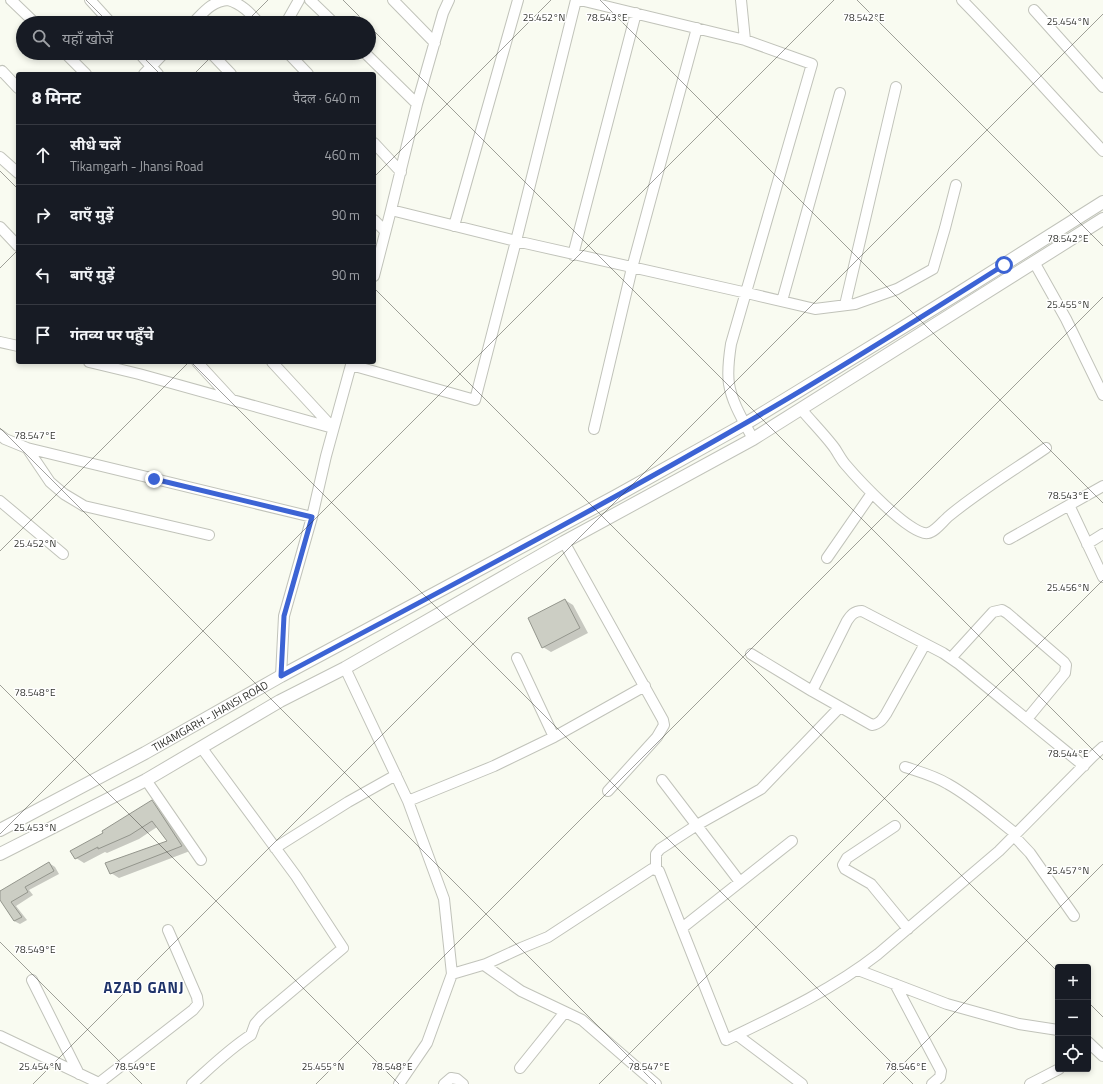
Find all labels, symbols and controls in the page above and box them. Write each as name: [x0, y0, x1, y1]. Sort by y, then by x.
text: 25.452°N: [523, 10, 565, 25]
text: 78.543°E: [586, 10, 628, 25]
text: 78.542°E: [843, 10, 885, 25]
text: 25.454°N: [1047, 14, 1089, 29]
search box: [16, 16, 376, 60]
icon: search: [30, 27, 52, 49]
text: यहाँ खोजें: [62, 27, 113, 50]
text: 8 मिनट: [32, 85, 81, 111]
text: पैदल · 640 m: [293, 88, 360, 108]
text: सीधे चलें: [70, 133, 121, 156]
icon: ahead: [32, 144, 54, 166]
text: 460 m: [324, 145, 360, 165]
text: Tikamgarh - Jhansi Road: [70, 156, 203, 176]
text: दाएँ मुड़ें: [70, 203, 114, 226]
icon: right: [32, 204, 54, 226]
text: 90 m: [332, 205, 360, 225]
text: 78.542°E: [1047, 231, 1089, 246]
route start: [995, 256, 1013, 274]
text: बाएँ मुड़ें: [70, 263, 114, 286]
icon: left: [32, 264, 54, 286]
text: 90 m: [332, 265, 360, 285]
text: 25.455°N: [1047, 297, 1089, 312]
text: गंतव्य पर पहुँचे: [70, 323, 154, 346]
icon: arrive: [32, 324, 54, 346]
text: 78.547°E: [14, 428, 56, 443]
route end: [145, 470, 163, 488]
text: 78.543°E: [1047, 488, 1089, 503]
text: 25.452°N: [14, 536, 56, 551]
text: 25.456°N: [1047, 580, 1089, 595]
street label: TIKAMGARH - JHANSI ROAD: [149, 677, 271, 755]
text: 78.548°E: [14, 685, 56, 700]
text: 78.544°E: [1047, 746, 1089, 761]
text: 25.453°N: [14, 820, 56, 835]
text: 25.457°N: [1047, 863, 1089, 878]
text: 78.549°E: [14, 942, 56, 957]
map controls: [1055, 964, 1091, 1072]
button: +: [1055, 964, 1091, 1000]
district label: AZAD GANJ: [103, 976, 185, 999]
button: −: [1055, 1000, 1091, 1036]
button: locate: [1055, 1036, 1091, 1072]
text: 25.454°N: [19, 1059, 61, 1074]
text: 78.549°E: [114, 1059, 156, 1074]
text: 25.455°N: [302, 1059, 344, 1074]
text: 78.548°E: [371, 1059, 413, 1074]
text: 78.547°E: [628, 1059, 670, 1074]
text: 78.546°E: [885, 1059, 927, 1074]

